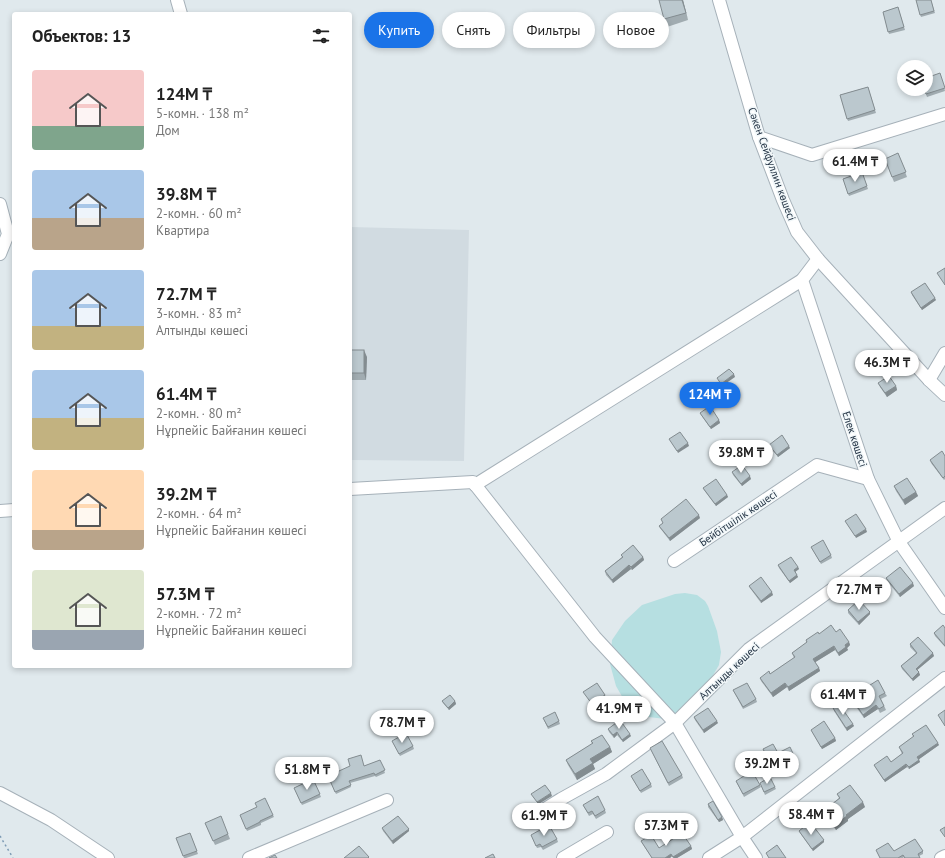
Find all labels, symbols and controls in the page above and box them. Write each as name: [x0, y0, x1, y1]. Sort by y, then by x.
chip: Купить: [364, 12, 434, 48]
chip: Снять: [442, 12, 505, 48]
chip: Фильтры: [513, 12, 595, 48]
chip: Новое: [603, 12, 669, 48]
text: Объектов: 13: [32, 25, 131, 47]
icon: filters: [310, 25, 332, 47]
map controls: [897, 60, 933, 96]
button: layers: [897, 60, 933, 96]
text: 124M ₸: [156, 83, 212, 105]
icon: home: [64, 86, 112, 134]
text: 5-комн. · 138 m²: [156, 105, 249, 122]
street label: Сәкен Сейфуллин көшесі: [745, 105, 799, 223]
text: Дом: [156, 122, 180, 139]
pin: 61.4M ₸: [818, 149, 892, 183]
text: 61.4M ₸: [832, 153, 878, 170]
text: 39.8M ₸: [156, 183, 216, 205]
icon: home: [64, 186, 112, 234]
text: 2-комн. · 60 m²: [156, 205, 242, 222]
text: Квартира: [156, 222, 209, 239]
text: 72.7M ₸: [156, 283, 216, 305]
icon: home: [64, 286, 112, 334]
text: 3-комн. · 83 m²: [156, 305, 242, 322]
text: Алтынды көшесі: [156, 322, 248, 339]
pin: 46.3M ₸: [850, 350, 924, 384]
text: 46.3M ₸: [864, 354, 910, 371]
pin: 124M ₸: [677, 382, 743, 416]
text: 61.4M ₸: [156, 383, 216, 405]
icon: home: [64, 386, 112, 434]
text: 124M ₸: [689, 386, 731, 403]
text: 2-комн. · 80 m²: [156, 405, 242, 422]
street label: Елек көшесі: [839, 409, 871, 469]
text: Нұрпейіс Байғанин көшесі: [156, 422, 307, 439]
pin: 39.8M ₸: [704, 440, 778, 474]
text: 39.8M ₸: [718, 444, 764, 461]
text: 39.2M ₸: [156, 483, 216, 505]
icon: home: [64, 486, 112, 534]
street label: Бейбітшілік көшесі: [696, 487, 780, 549]
text: 2-комн. · 64 m²: [156, 505, 242, 522]
text: Нұрпейіс Байғанин көшесі: [156, 522, 307, 539]
pin: 72.7M ₸: [822, 577, 896, 611]
text: 72.7M ₸: [836, 581, 882, 598]
text: 57.3M ₸: [156, 583, 214, 605]
icon: home: [64, 586, 112, 634]
text: 2-комн. · 72 m²: [156, 605, 242, 622]
text: Нұрпейіс Байғанин көшесі: [156, 622, 307, 639]
street label: Алтынды көшесі: [696, 639, 762, 703]
pin: 61.4M ₸: [806, 682, 880, 716]
text: 61.4M ₸: [820, 686, 866, 703]
pin: 41.9M ₸: [582, 696, 656, 730]
text: 41.9M ₸: [596, 700, 642, 717]
pin: 78.7M ₸: [365, 710, 439, 744]
text: 78.7M ₸: [379, 714, 425, 731]
pin: 39.2M ₸: [730, 751, 804, 785]
text: 39.2M ₸: [744, 755, 790, 772]
pin: 51.8M ₸: [270, 757, 344, 791]
text: 51.8M ₸: [284, 761, 330, 778]
pin: 58.4M ₸: [774, 802, 848, 836]
pin: 61.9M ₸: [507, 803, 581, 837]
text: 58.4M ₸: [788, 806, 834, 823]
text: 61.9M ₸: [521, 807, 567, 824]
pin: 57.3M ₸: [629, 813, 703, 847]
text: 57.3M ₸: [644, 817, 688, 834]

